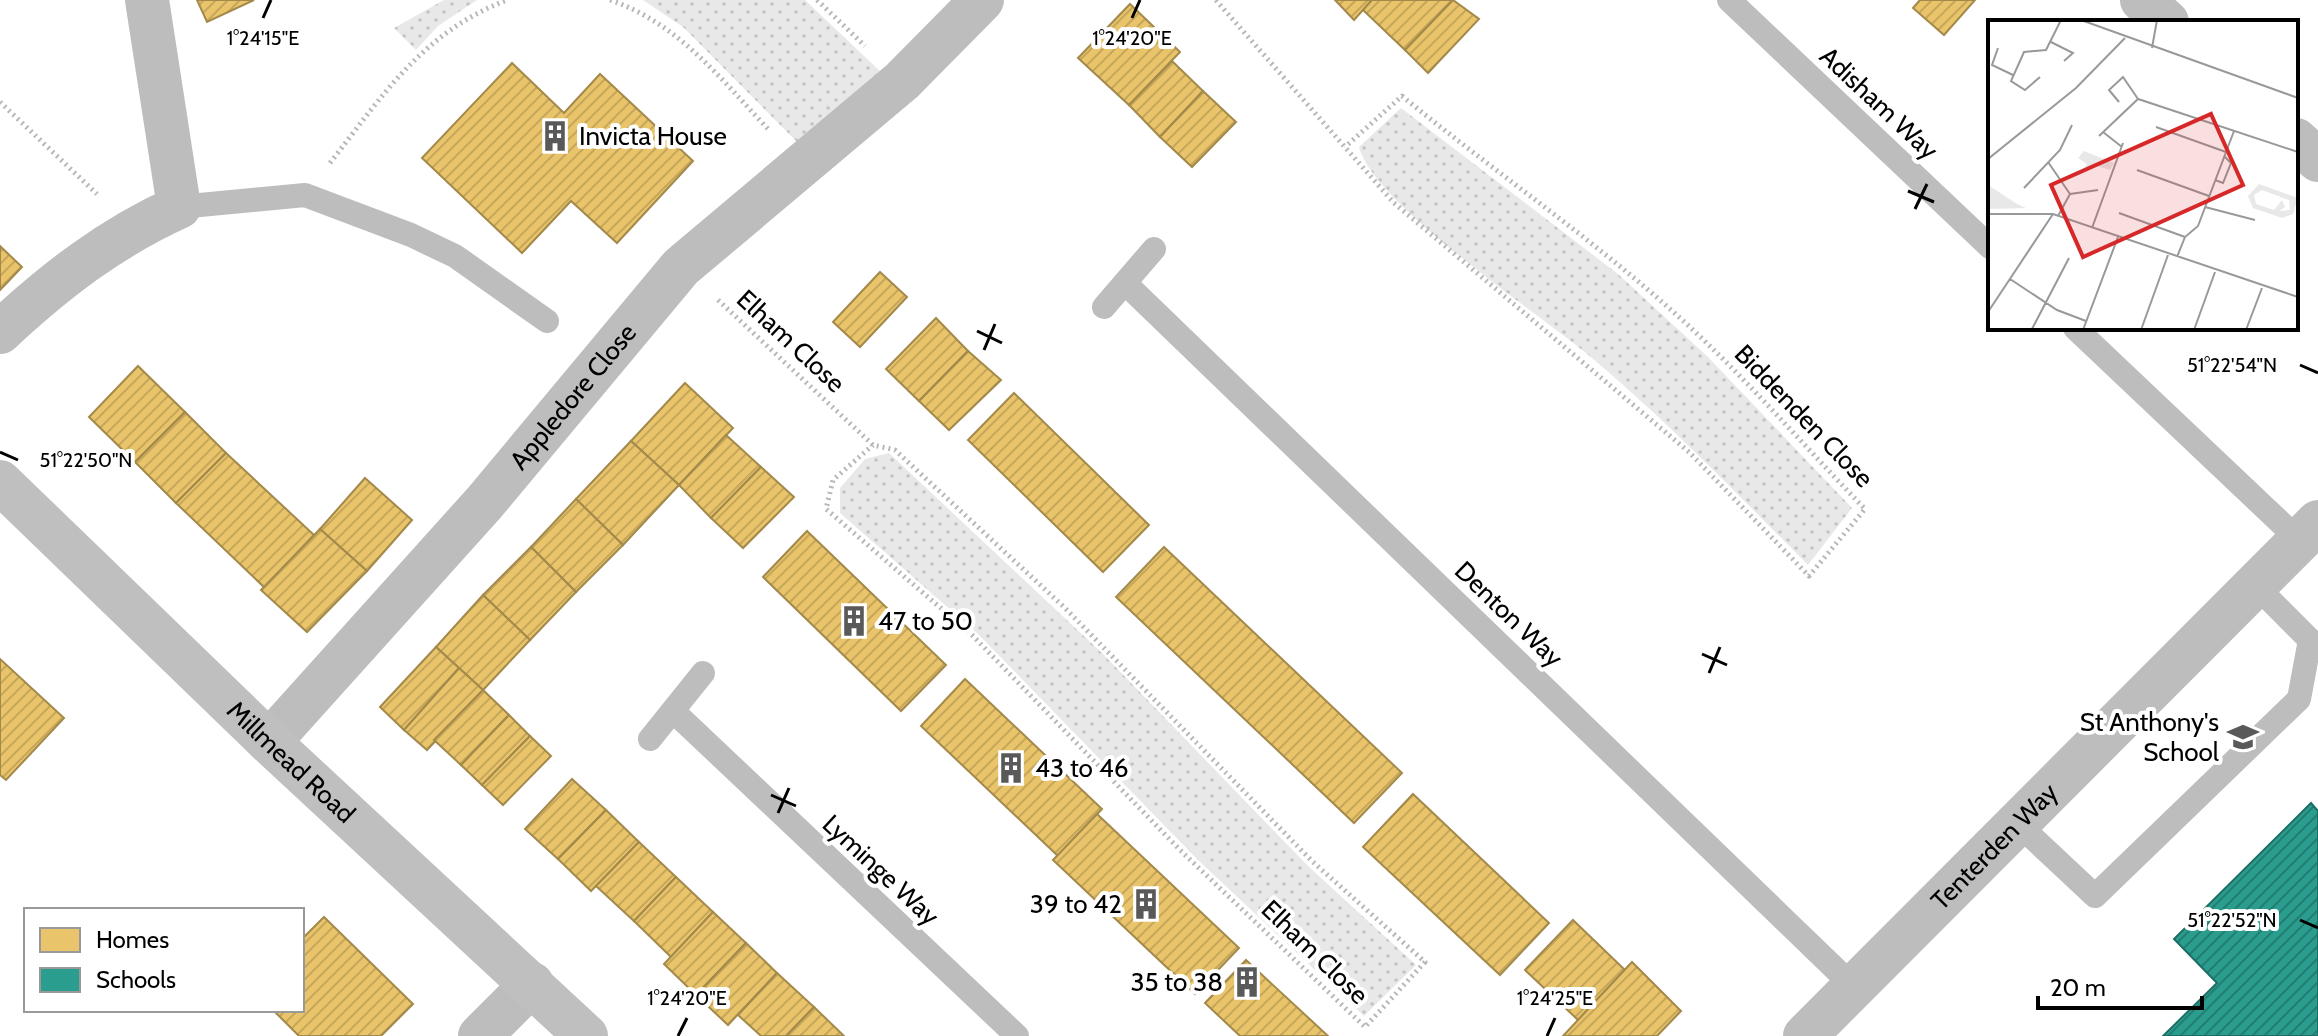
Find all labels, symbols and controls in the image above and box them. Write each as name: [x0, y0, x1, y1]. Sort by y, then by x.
inset map: [1988, 20, 2298, 330]
text: 1°24'15"E: [227, 26, 299, 50]
text: 1°24'20"E: [1092, 26, 1172, 50]
street label: Adisham Way: [1813, 40, 1945, 166]
building icon: Invicta House: [538, 119, 572, 153]
place label: Invicta House: [579, 120, 727, 152]
street label: Elham Close: [730, 283, 852, 399]
street label: Appledore Close: [503, 317, 643, 476]
street label: Biddenden Close: [1728, 338, 1880, 494]
text: 51°22'54"N: [2187, 353, 2277, 377]
text: 51°22'50"N: [40, 448, 132, 472]
street label: Denton Way: [1448, 554, 1570, 674]
building icon: 47 to 50: [837, 604, 871, 638]
place label: 47 to 50: [878, 605, 973, 637]
street label: Millmead Road: [220, 694, 362, 830]
place label: St Anthony's School: [2080, 706, 2219, 768]
school or university icon: St Anthony's School: [2226, 720, 2260, 754]
building icon: 43 to 46: [994, 751, 1028, 785]
place label: 43 to 46: [1035, 752, 1129, 784]
street label: Tenterden Way: [1924, 776, 2064, 916]
street label: Lyminge Way: [816, 808, 946, 932]
building icon: 39 to 42: [1129, 887, 1163, 921]
place label: 39 to 42: [1030, 888, 1122, 920]
street label: Elham Close: [1255, 893, 1375, 1011]
legend: [24, 908, 304, 1012]
text: 51°22'52"N: [2187, 908, 2277, 932]
text: Homes: [96, 925, 169, 954]
scale bar: [2038, 960, 2202, 1010]
text: Schools: [96, 965, 176, 994]
building icon: 35 to 38: [1230, 965, 1264, 999]
place label: 35 to 38: [1130, 966, 1223, 998]
text: 20 m: [2050, 973, 2106, 1002]
text: 1°24'20"E: [647, 986, 727, 1010]
text: 1°24'25"E: [1517, 986, 1593, 1010]

